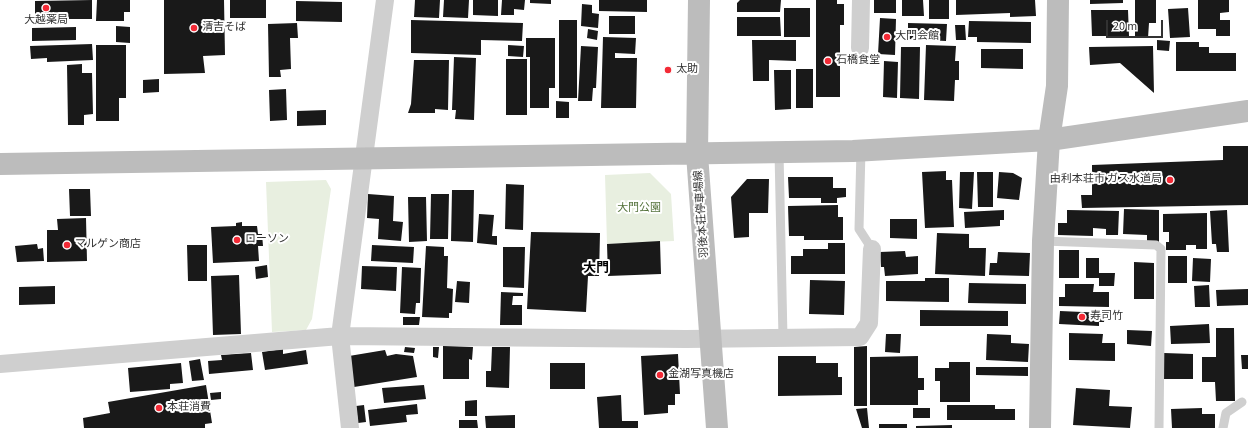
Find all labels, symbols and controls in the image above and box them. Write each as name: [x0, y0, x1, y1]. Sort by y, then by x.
marker: 大越薬局: [41, 3, 51, 13]
scale bar: [1108, 12, 1165, 38]
place label: 大越薬局: [24, 14, 68, 28]
text: 20 m: [1113, 18, 1137, 35]
place label: 清吉そば: [202, 21, 246, 35]
marker: 清吉そば: [189, 23, 199, 33]
place label: 大門会館: [895, 30, 939, 44]
marker: 大門会館: [882, 32, 892, 42]
place label: 石橋食堂: [836, 54, 880, 68]
marker: 石橋食堂: [823, 56, 833, 66]
place label: 太助: [676, 63, 698, 77]
marker: 太助: [663, 65, 673, 75]
street label: 羽後本荘停車場線: [692, 170, 712, 258]
place label: 由利本荘市 ガス水道局: [1050, 173, 1162, 187]
marker: 由利本荘市 ガス水道局: [1165, 175, 1175, 185]
park label: 大門公園: [617, 202, 661, 216]
place label: ローソン: [245, 233, 289, 247]
marker: ローソン: [232, 235, 242, 245]
place label: マルゲン商店: [75, 238, 141, 252]
marker: マルゲン商店: [62, 240, 72, 250]
district label: 大門: [583, 261, 609, 277]
place label: 寿司竹: [1090, 310, 1123, 324]
marker: 寿司竹: [1077, 312, 1087, 322]
place label: 金湖写真機店: [668, 368, 734, 382]
marker: 金湖写真機店: [655, 370, 665, 380]
place label: 本荘消費: [167, 401, 211, 415]
marker: 本荘消費: [154, 403, 164, 413]

